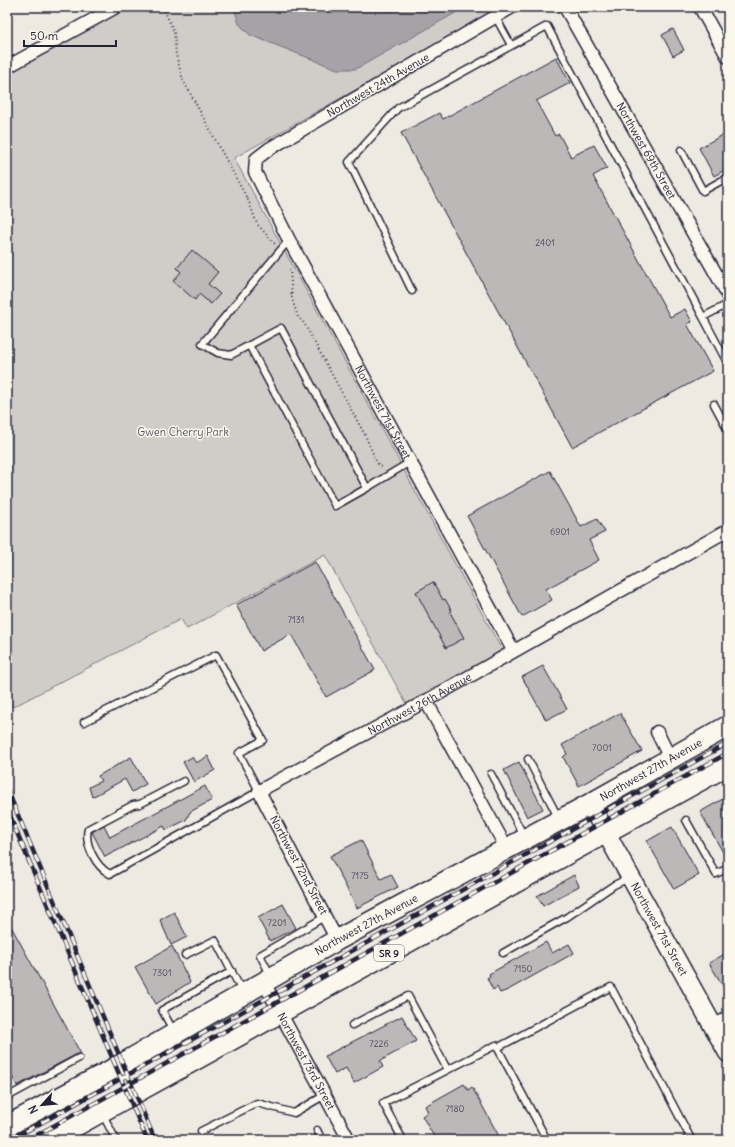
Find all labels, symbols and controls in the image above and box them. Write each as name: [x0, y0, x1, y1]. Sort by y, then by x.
scale bar: [24, 22, 116, 48]
text: 50 m: [30, 28, 59, 43]
street label: Northwest 24th Avenue: [324, 50, 432, 120]
street label: Northwest 69th Street: [613, 100, 679, 202]
house number: 2401: [535, 237, 555, 248]
street label: Northwest 71st Street: [352, 363, 414, 462]
park label: Gwen Cherry Park: [137, 425, 229, 439]
house number: 6901: [550, 526, 570, 537]
house number: 7131: [288, 614, 304, 625]
street label: Northwest 26th Avenue: [365, 670, 474, 738]
street label: Northwest 27th Avenue: [597, 735, 705, 804]
house number: 7001: [592, 742, 612, 753]
street label: Northwest 72nd Street: [267, 813, 331, 917]
house number: 7175: [351, 870, 369, 881]
street label: Northwest 71st Street: [628, 880, 691, 979]
street label: Northwest 27th Avenue: [312, 891, 420, 958]
house number: 7201: [268, 917, 286, 928]
road number: SR 9: [374, 945, 404, 961]
house number: 7150: [513, 963, 533, 974]
house number: 7301: [152, 967, 172, 978]
street label: Northwest 73rd Street: [274, 1010, 338, 1112]
house number: 7226: [369, 1038, 389, 1049]
north arrow: [22, 1085, 62, 1125]
text: N: [25, 1103, 41, 1116]
house number: 7180: [445, 1103, 465, 1114]

